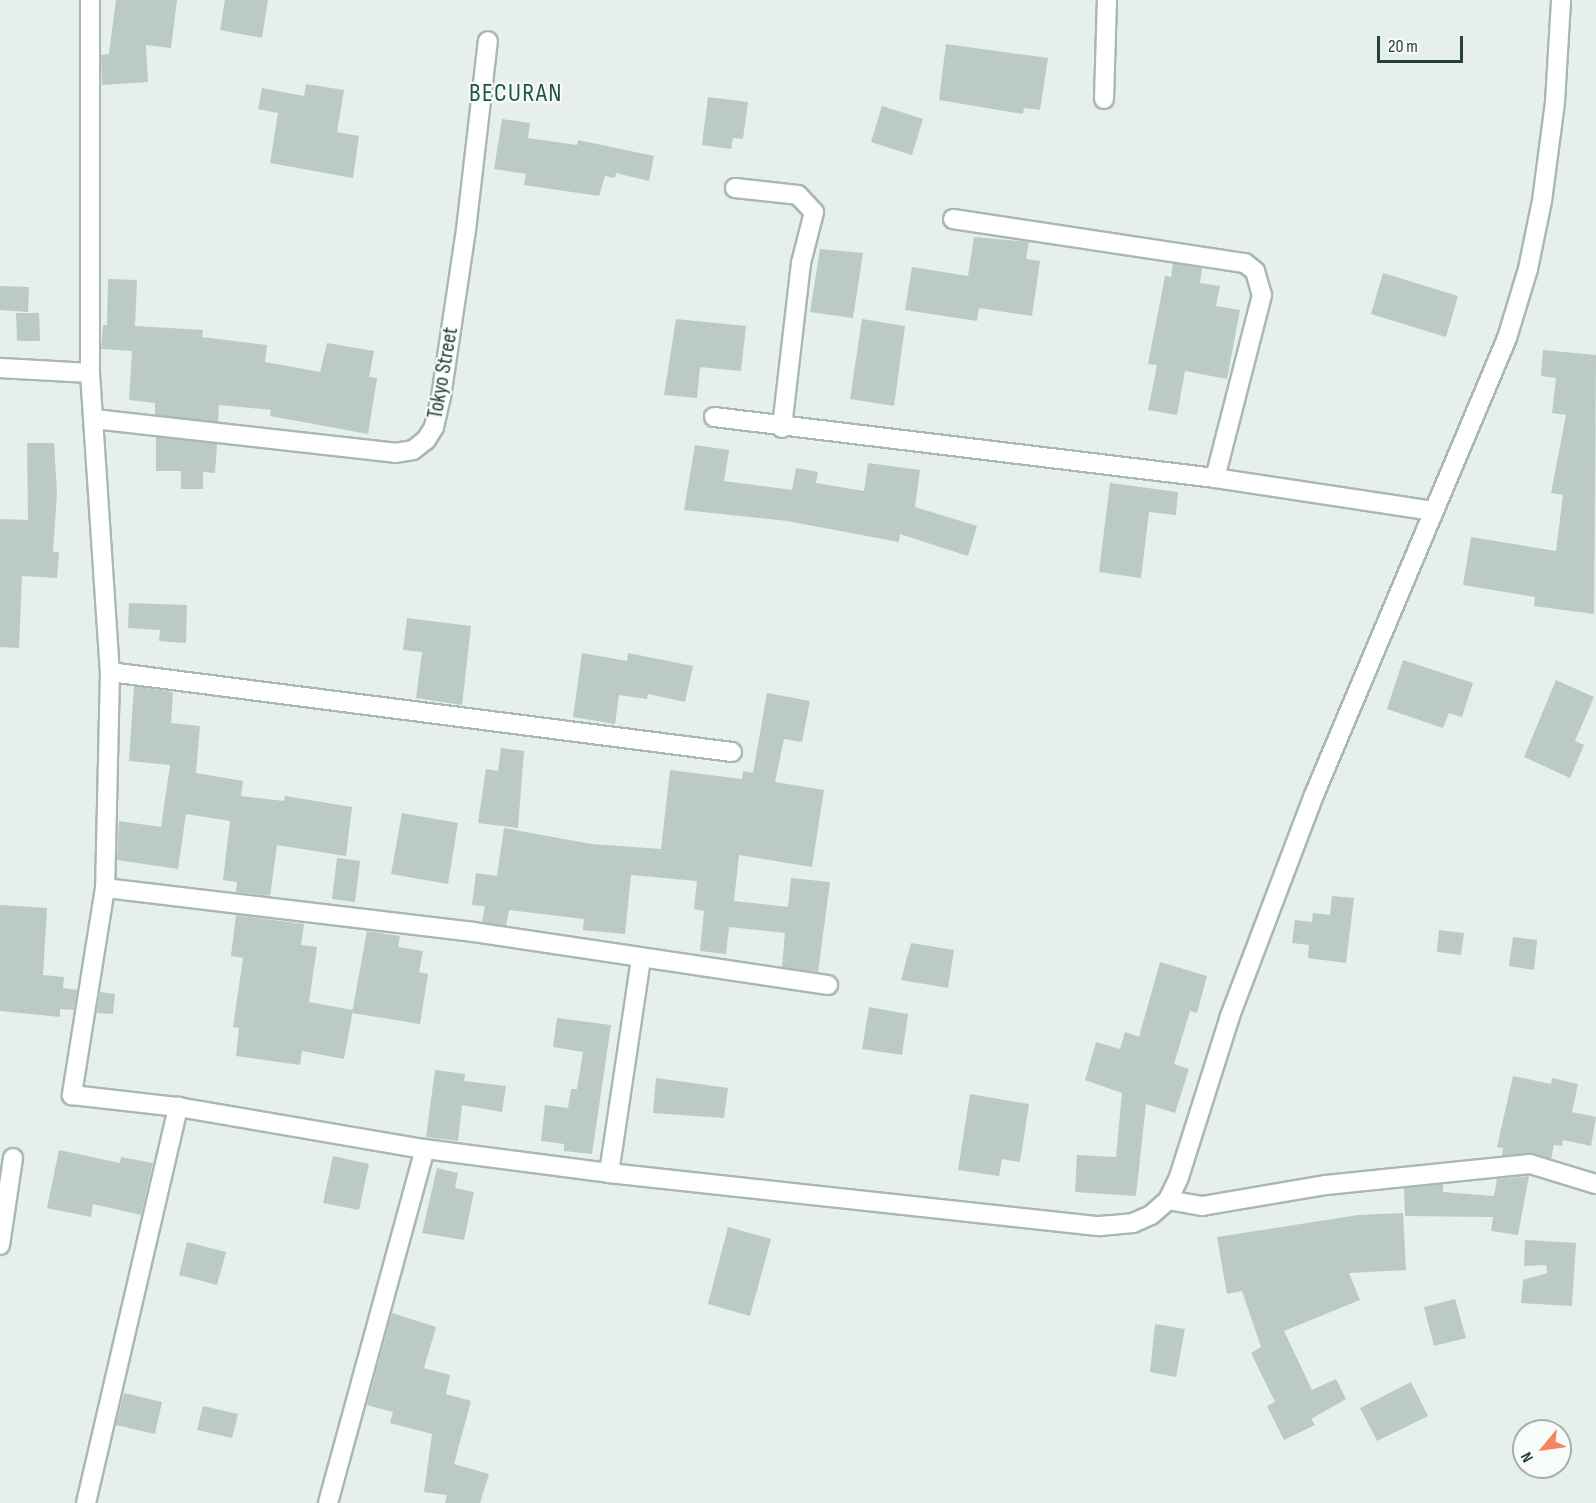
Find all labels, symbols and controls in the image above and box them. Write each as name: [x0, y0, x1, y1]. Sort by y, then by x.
scale bar: [1380, 24, 1466, 62]
text: 20 m: [1388, 36, 1418, 57]
district label: BECURAN: [469, 78, 563, 110]
street label: Tokyo Street: [422, 325, 464, 421]
north arrow: [1512, 1419, 1572, 1479]
text: N: [1517, 1449, 1538, 1465]

